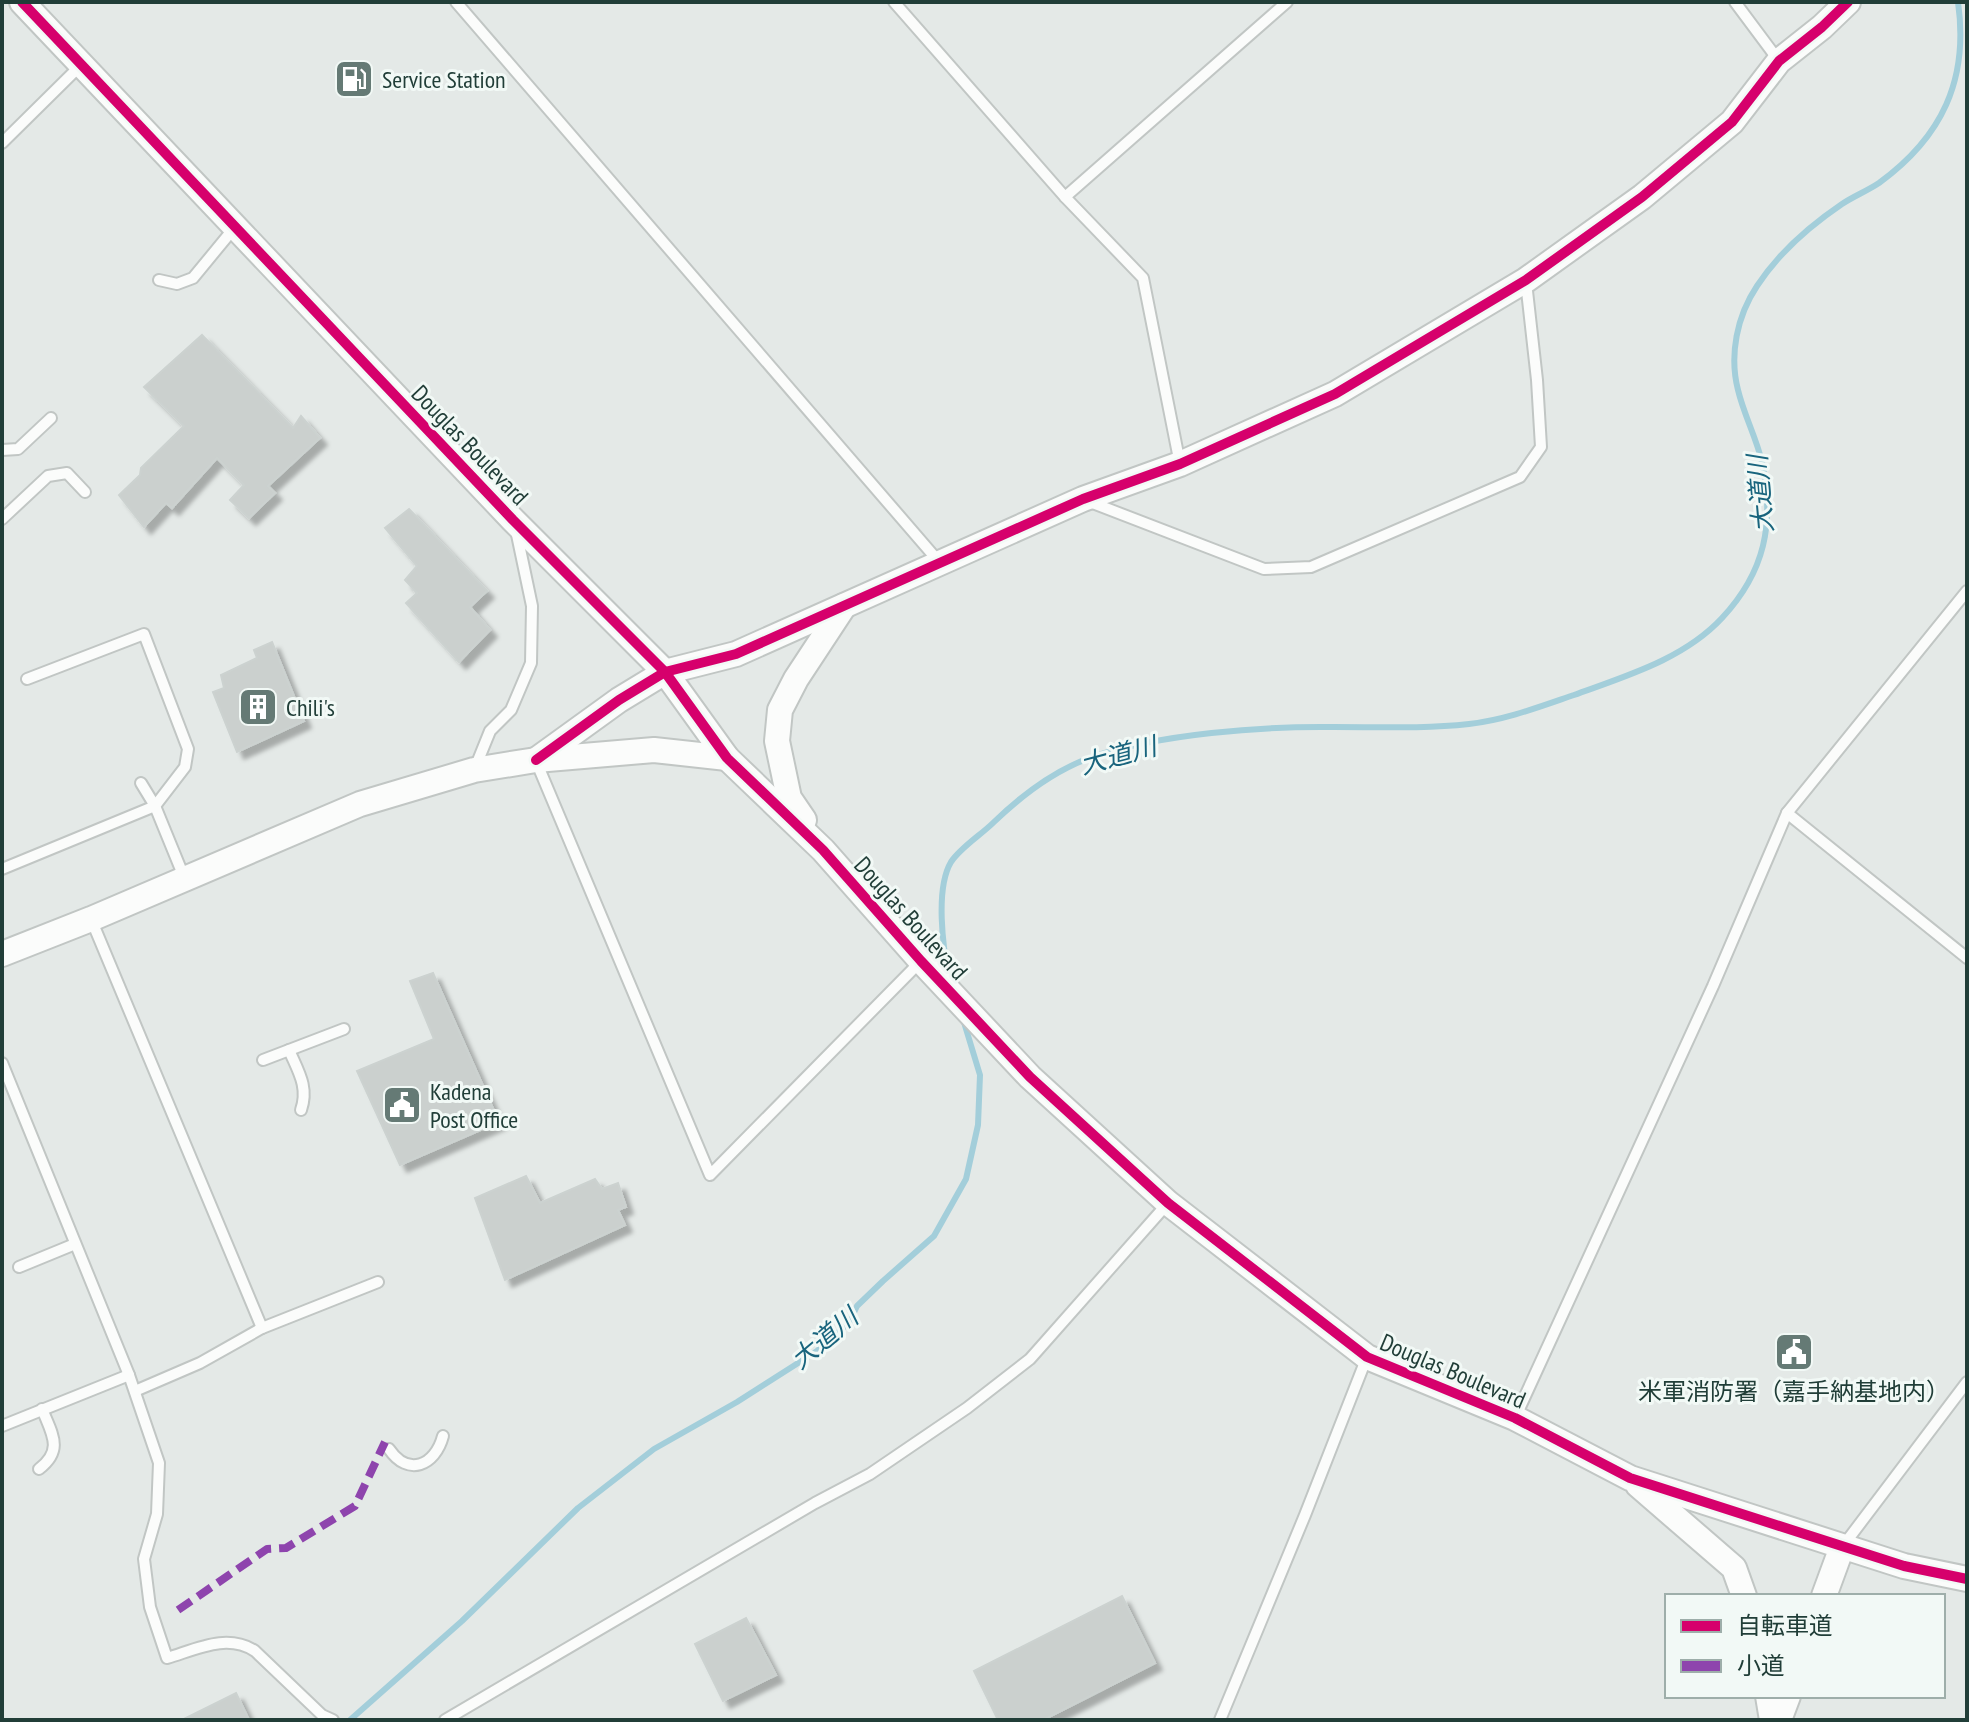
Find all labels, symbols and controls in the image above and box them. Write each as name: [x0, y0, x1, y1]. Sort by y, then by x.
fuel station icon: Service Station: [333, 58, 375, 100]
place label: Service Station: [382, 64, 506, 95]
street label: Douglas Boulevard: [405, 378, 535, 512]
water label: 大道川: [1740, 451, 1780, 534]
building icon: Chili's: [237, 686, 279, 728]
place label: Chili's: [286, 692, 335, 723]
water label: 大道川: [1076, 728, 1163, 781]
street label: Douglas Boulevard: [848, 850, 974, 986]
place label: Kadena Post Office: [430, 1076, 518, 1135]
public building icon: Kadena Post Office: [381, 1084, 423, 1126]
water label: 大道川: [784, 1298, 867, 1376]
street label: Douglas Boulevard: [1376, 1326, 1530, 1416]
public building icon: 米軍消防署（嘉手納基地内）: [1773, 1331, 1815, 1373]
place label: 米軍消防署（嘉手納基地内）: [1638, 1376, 1950, 1407]
legend: [1665, 1594, 1945, 1698]
text: 自転車道: [1737, 1610, 1833, 1641]
text: 小道: [1737, 1650, 1785, 1681]

